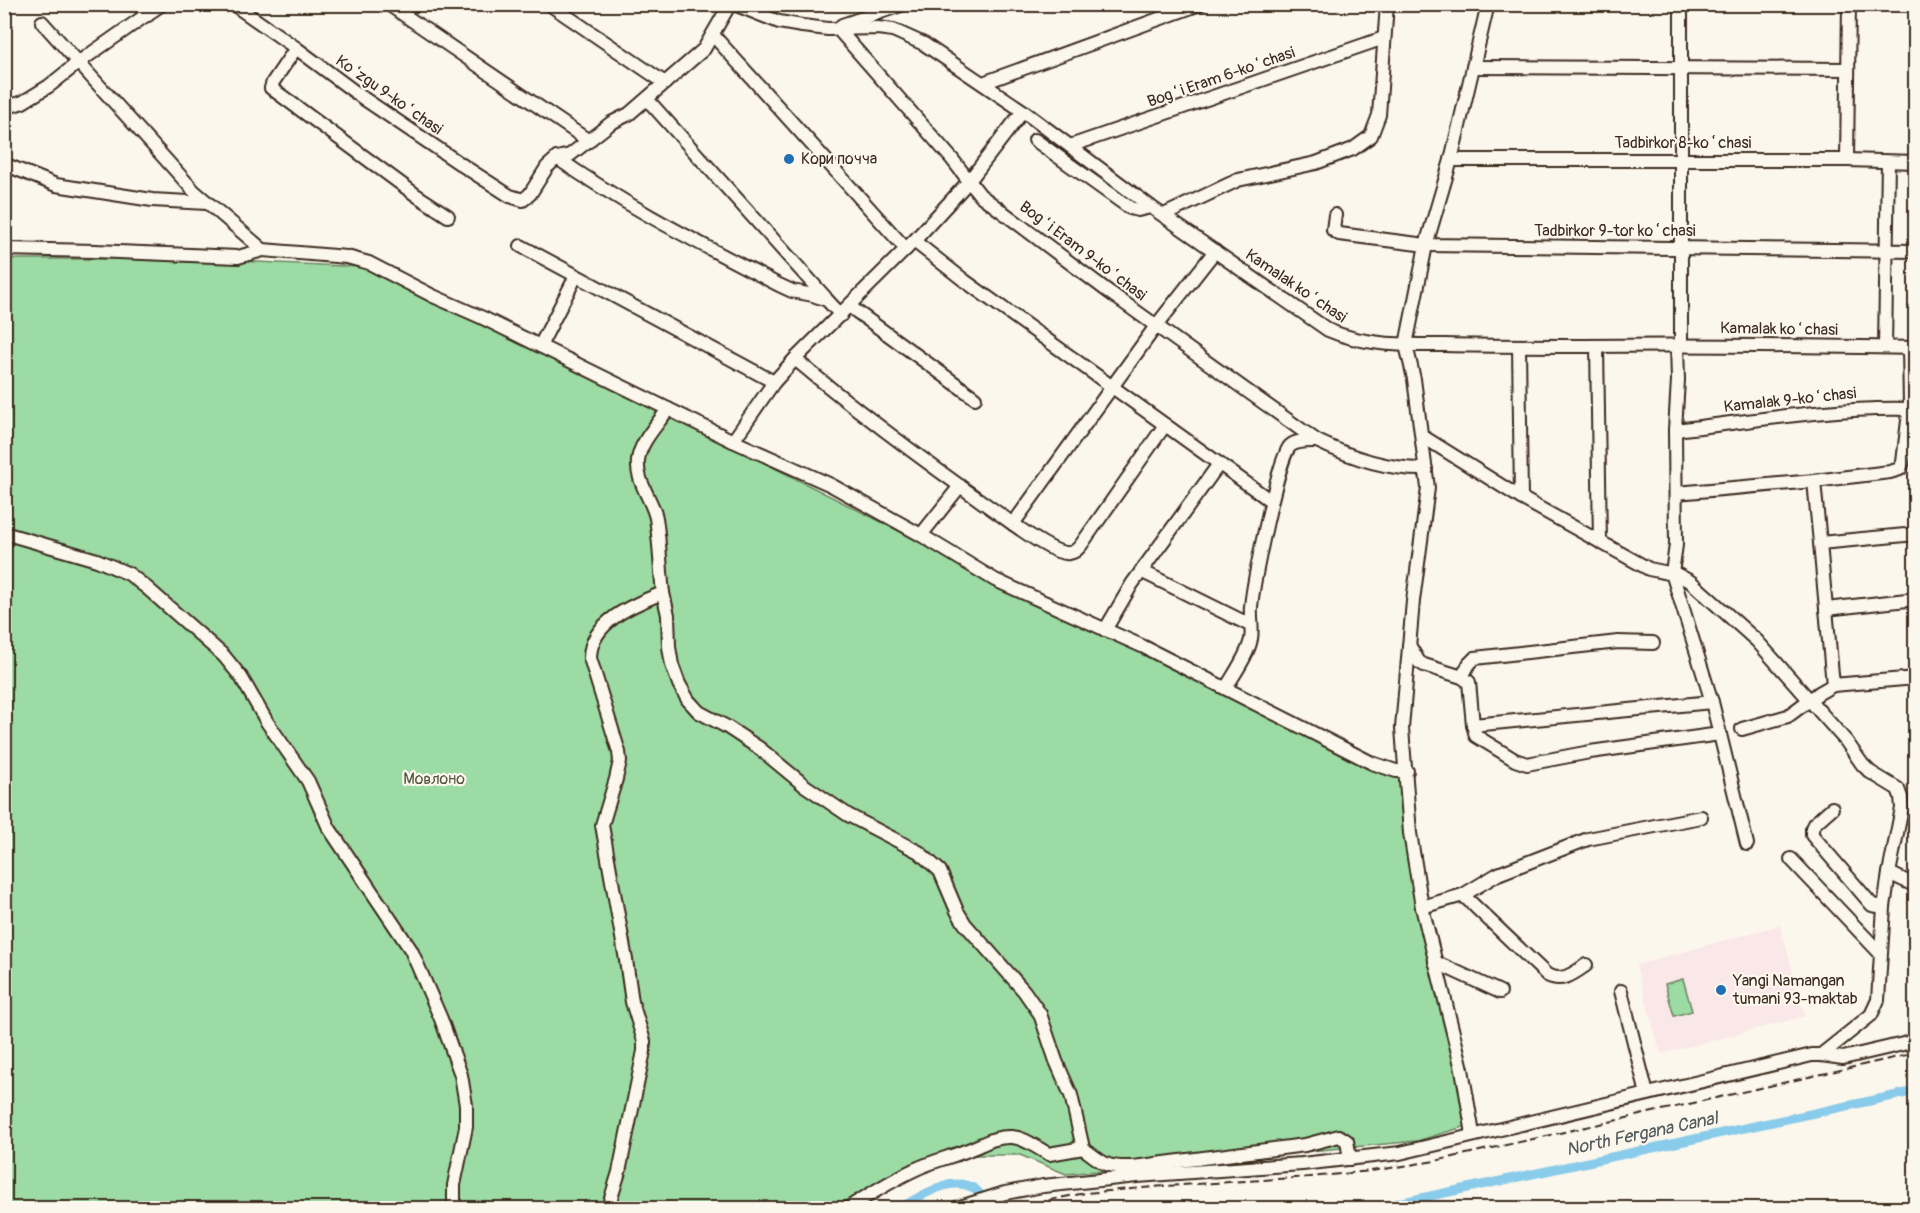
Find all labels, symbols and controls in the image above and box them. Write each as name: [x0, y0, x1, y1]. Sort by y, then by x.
street label: Bogʻi Eram 6-koʻchasi: [1145, 42, 1298, 112]
street label: Koʻzgu 9-koʻchasi: [332, 51, 446, 139]
street label: Tadbirkor 8-koʻchasi: [1615, 133, 1752, 153]
place label: Кори почча: [801, 149, 877, 169]
marker: Кори почча: [782, 152, 796, 166]
street label: Bogʻi Eram 9-koʻchasi: [1016, 197, 1151, 305]
street label: Tadbirkor 9-tor koʻchasi: [1534, 221, 1696, 241]
street label: Kamalak koʻchasi: [1241, 245, 1351, 327]
street label: Kamalak koʻchasi: [1720, 318, 1838, 340]
street label: Kamalak 9-koʻchasi: [1723, 383, 1857, 417]
park label: Мовлоно: [403, 769, 465, 789]
place label: Yangi Namangan tumani 93-maktab: [1732, 971, 1858, 1009]
marker: Yangi Namangan tumani 93-maktab: [1714, 983, 1728, 997]
water label: North Fergana Canal: [1564, 1106, 1722, 1161]

